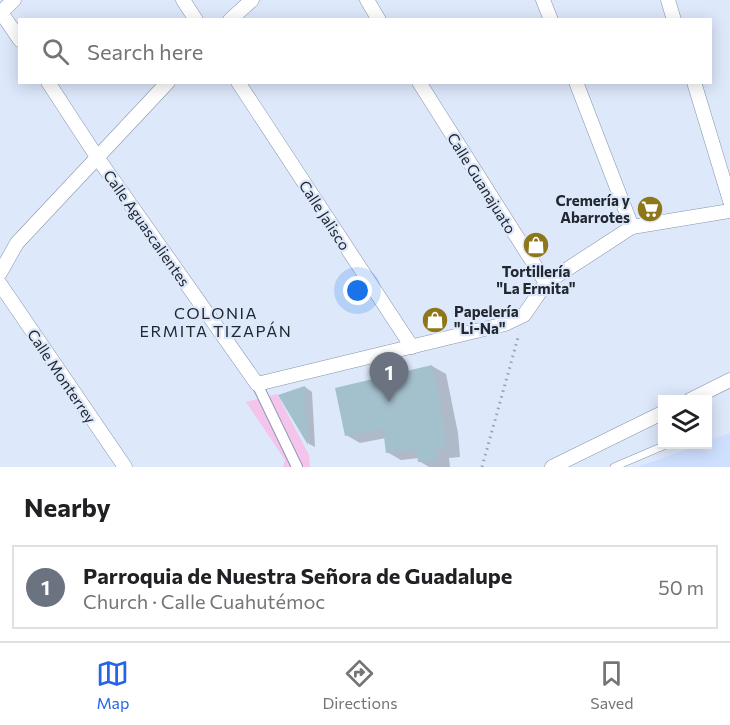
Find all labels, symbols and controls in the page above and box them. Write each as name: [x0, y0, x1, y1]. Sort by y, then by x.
search box: [18, 18, 712, 84]
icon: search: [39, 35, 72, 68]
text: Search here: [87, 38, 203, 65]
street label: Calle Guanajuato: [444, 129, 520, 237]
street label: Calle Aguascalientes: [100, 166, 194, 290]
street label: Calle Jalisco: [296, 177, 354, 253]
place label: Cremería y Abarrotes: [556, 191, 631, 226]
supermarket icon: Cremería y Abarrotes: [635, 194, 665, 224]
shop icon: Tortillería "La Ermita": [521, 230, 551, 260]
place label: Tortillería "La Ermita": [496, 262, 576, 297]
your location: [343, 276, 372, 305]
place label: Papelería "Li-Na": [454, 302, 519, 337]
district label: COLONIA ERMITA TIZAPÁN: [140, 303, 292, 340]
shop icon: Papelería "Li-Na": [420, 305, 450, 335]
street label: Calle Monterrey: [24, 326, 100, 427]
pin: 1: [370, 352, 408, 402]
map controls: [658, 395, 712, 449]
button: layers: [658, 395, 712, 449]
text: Nearby: [24, 491, 111, 522]
text: Parroquia de Nuestra Señora de Guadalupe: [83, 562, 512, 589]
text: 1: [41, 575, 50, 599]
text: 50 m: [658, 575, 704, 599]
text: Church · Calle Cuahutémoc: [83, 589, 325, 613]
tab: Map: [96, 657, 129, 712]
tab: Directions: [322, 657, 397, 712]
tab: Saved: [590, 657, 634, 712]

